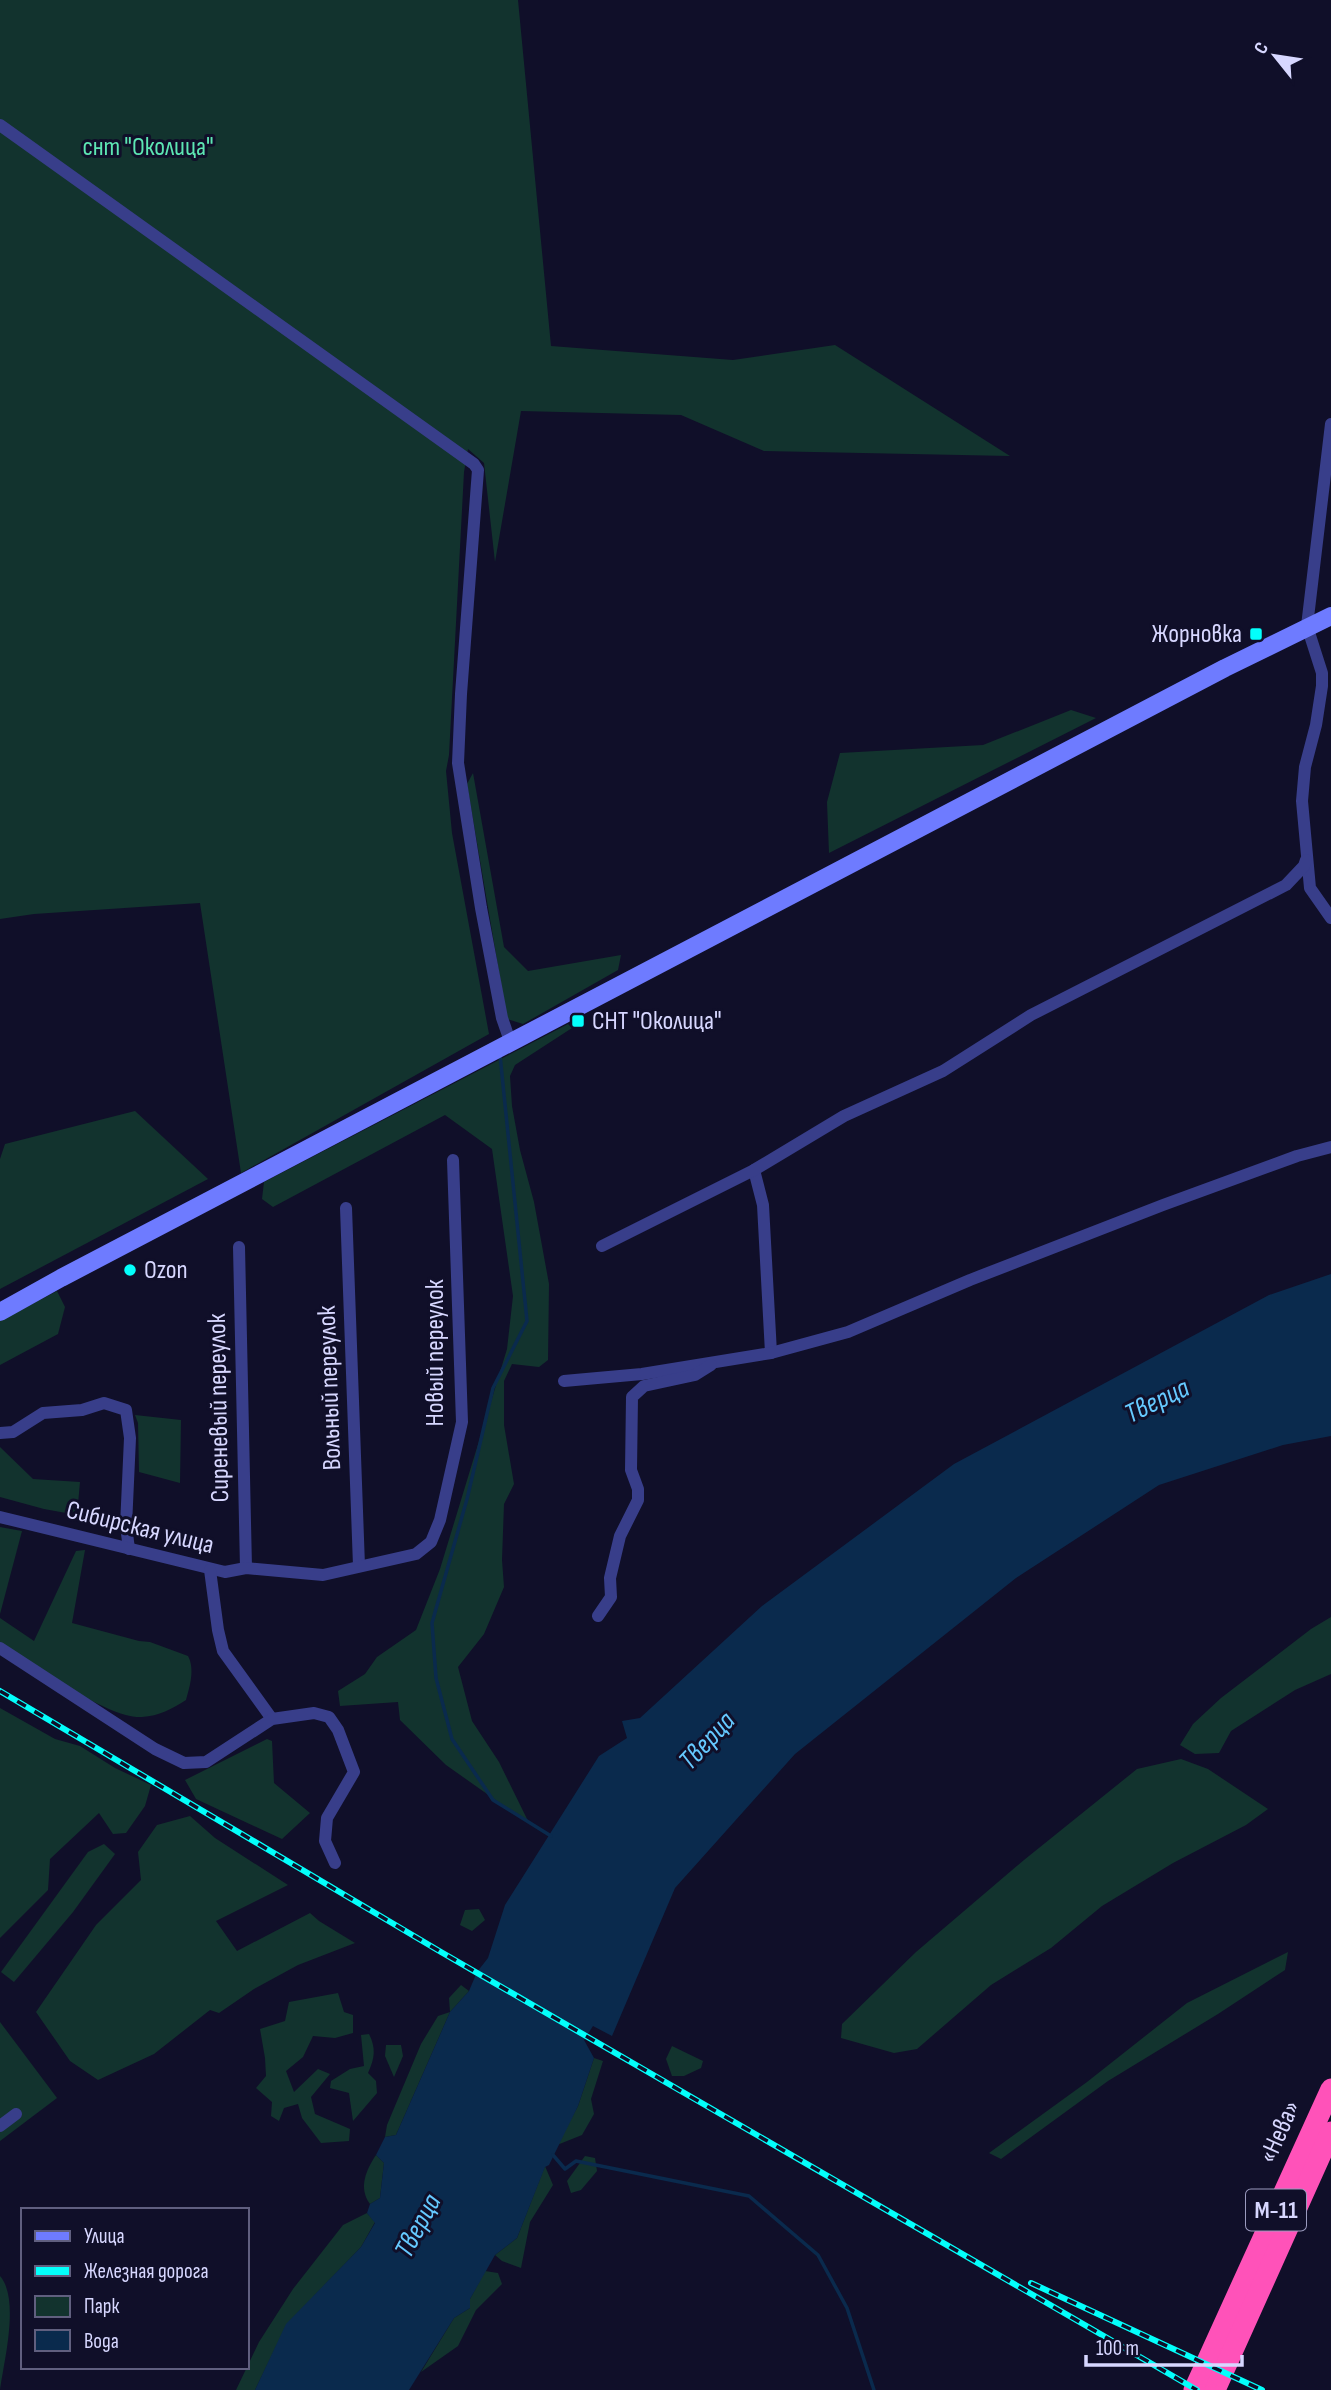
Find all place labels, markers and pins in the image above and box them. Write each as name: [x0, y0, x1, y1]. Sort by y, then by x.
place label: Жорновка: [1151, 619, 1242, 650]
marker: Жорновка: [1248, 626, 1264, 642]
place label: СНТ "Околица": [592, 1006, 722, 1037]
marker: СНТ "Околица": [570, 1013, 586, 1029]
place label: Ozon: [144, 1255, 188, 1286]
marker: Ozon: [122, 1262, 138, 1278]

